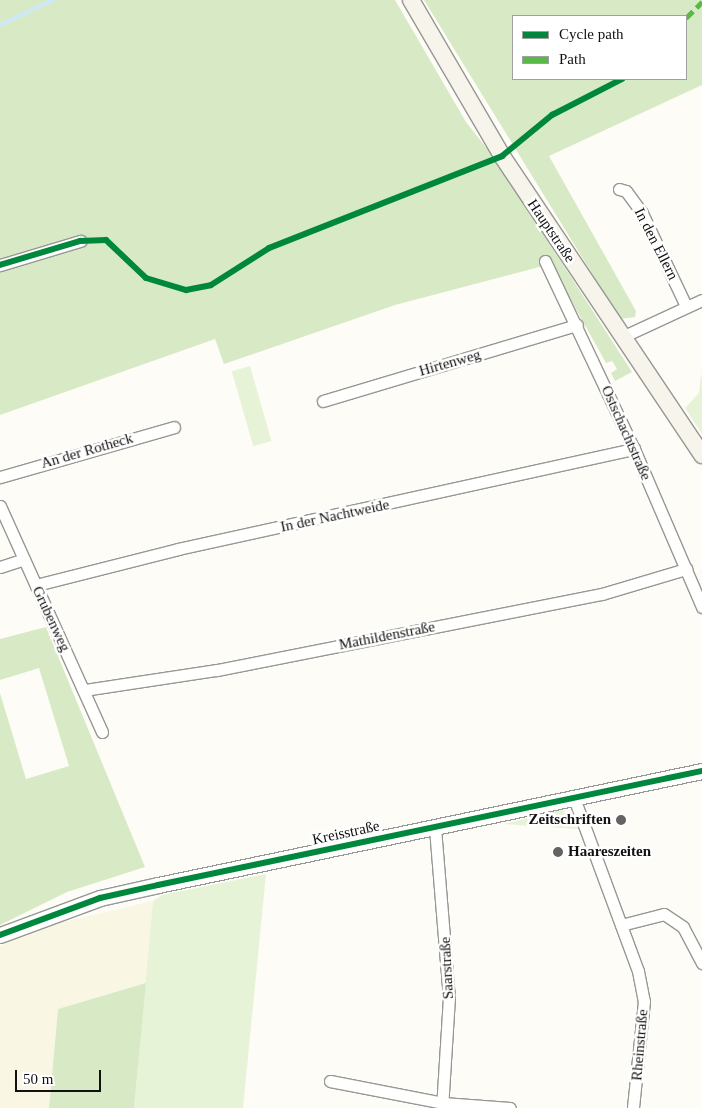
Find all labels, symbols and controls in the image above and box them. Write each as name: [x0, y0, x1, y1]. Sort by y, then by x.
legend: [512, 15, 687, 80]
text: Cycle path: [559, 26, 624, 42]
text: Path: [559, 51, 586, 67]
street label: Hauptstraße: [523, 196, 579, 266]
street label: In den Ellern: [630, 205, 682, 283]
street label: Hirtenweg: [417, 346, 483, 380]
street label: Ostschachtstraße: [597, 383, 655, 483]
street label: An der Rotheck: [39, 429, 135, 473]
street label: In der Nachtweide: [279, 496, 391, 536]
street label: Grubenweg: [28, 583, 74, 655]
street label: Mathildenstraße: [337, 618, 437, 654]
place label: Zeitschriften: [529, 811, 611, 829]
marker: Zeitschriften: [615, 814, 627, 826]
street label: Kreisstraße: [311, 817, 381, 849]
place label: Haareszeiten: [568, 843, 651, 861]
marker: Haareszeiten: [552, 846, 564, 858]
street label: Saarstraße: [436, 936, 458, 1000]
street label: Rheinstraße: [628, 1009, 652, 1081]
scale bar: [18, 1060, 104, 1092]
text: 50 m: [23, 1071, 53, 1087]

